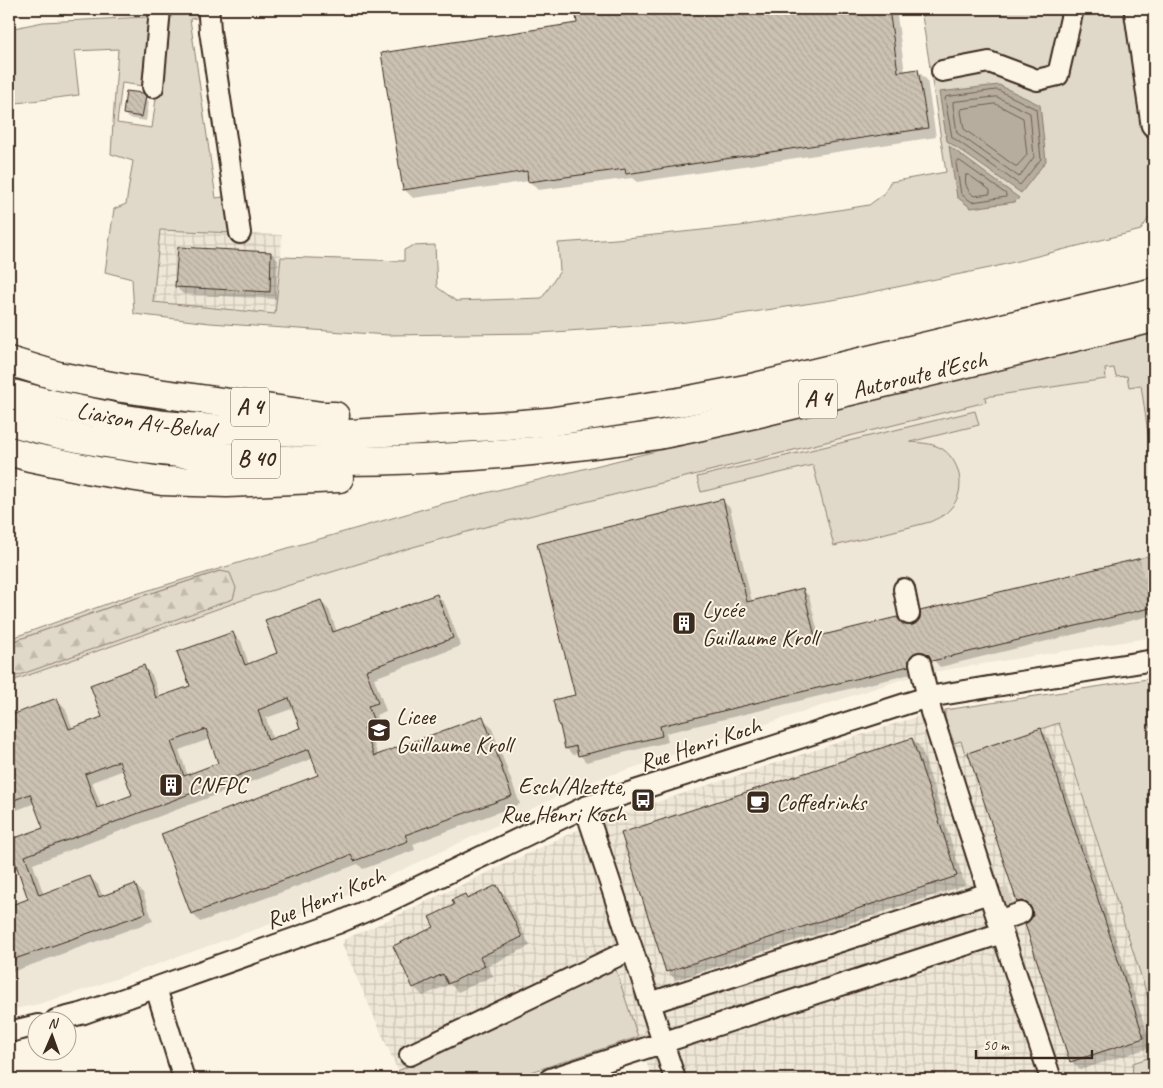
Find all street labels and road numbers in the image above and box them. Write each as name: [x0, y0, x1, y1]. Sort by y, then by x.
street label: Autoroute d'Esch: [849, 344, 990, 405]
road number: A 4: [799, 379, 837, 418]
road number: A 4: [231, 388, 269, 427]
street label: Liaison A4-Belval: [74, 395, 220, 444]
road number: B 40: [232, 439, 280, 478]
street label: Rue Henri Koch: [635, 710, 766, 778]
street label: Rue Henri Koch: [261, 860, 391, 935]

